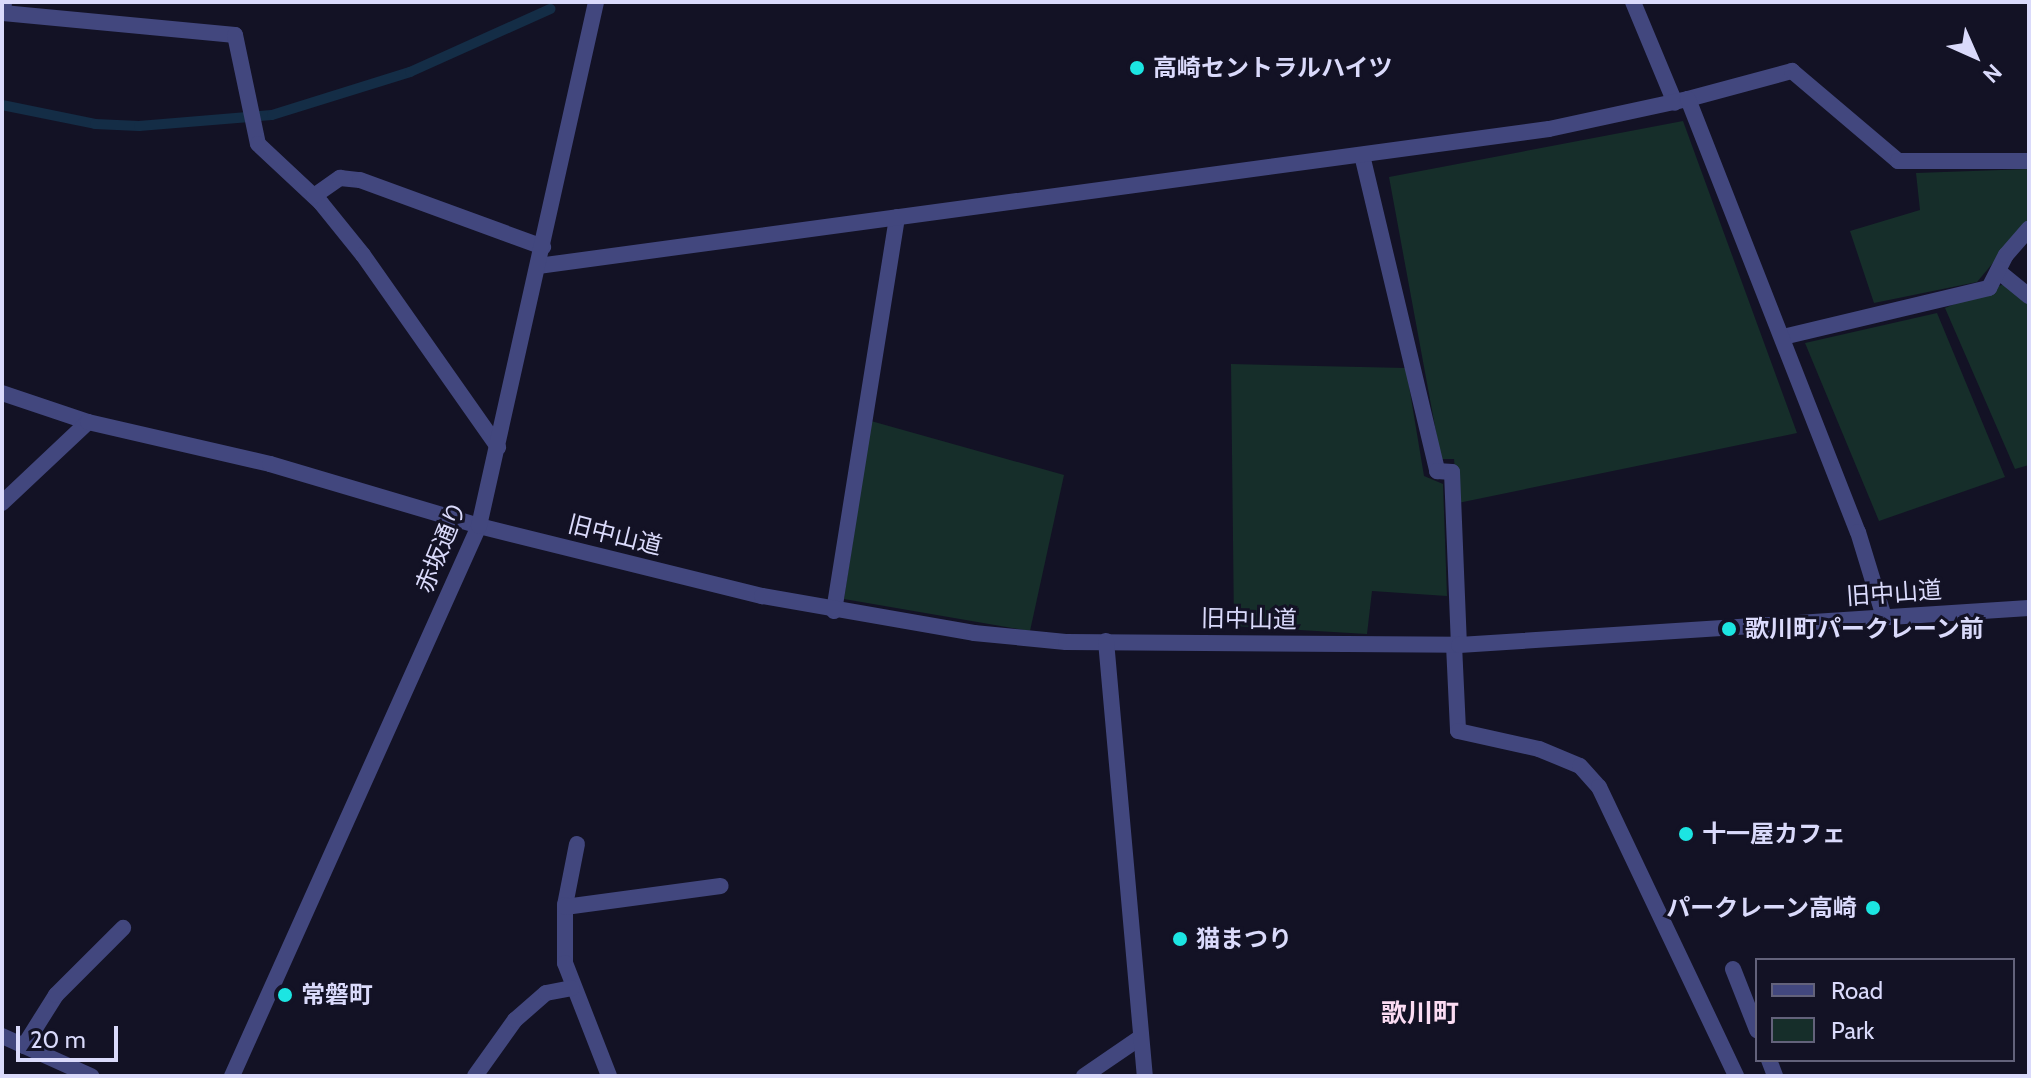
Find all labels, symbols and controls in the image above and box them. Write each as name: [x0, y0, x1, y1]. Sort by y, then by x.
north arrow: [1935, 16, 2015, 96]
place label: 高崎セントラルハイツ: [1153, 54, 1393, 82]
text: N: [1977, 58, 2007, 88]
marker: 高崎セントラルハイツ: [1128, 59, 1146, 77]
street label: 赤坂通り: [410, 497, 472, 597]
street label: 旧中山道: [565, 509, 665, 561]
street label: 旧中山道: [1845, 575, 1943, 611]
street label: 旧中山道: [1201, 604, 1297, 634]
place label: 歌川町パークレーン前: [1745, 615, 1985, 643]
marker: 歌川町パークレーン前: [1720, 620, 1738, 638]
place label: 十一屋カフェ: [1702, 820, 1846, 848]
marker: 十一屋カフェ: [1677, 825, 1695, 843]
place label: パークレーン高崎: [1665, 894, 1857, 922]
marker: パークレーン高崎: [1864, 899, 1882, 917]
place label: 猫まつり: [1196, 925, 1292, 953]
marker: 猫まつり: [1171, 930, 1189, 948]
legend: [1755, 958, 2015, 1062]
text: Road: [1831, 976, 1883, 1005]
place label: 常磐町: [301, 981, 373, 1009]
marker: 常磐町: [276, 986, 294, 1004]
district label: 歌川町: [1381, 998, 1459, 1030]
scale bar: [20, 1010, 122, 1060]
text: Park: [1831, 1016, 1874, 1045]
text: 20 m: [30, 1025, 86, 1054]

